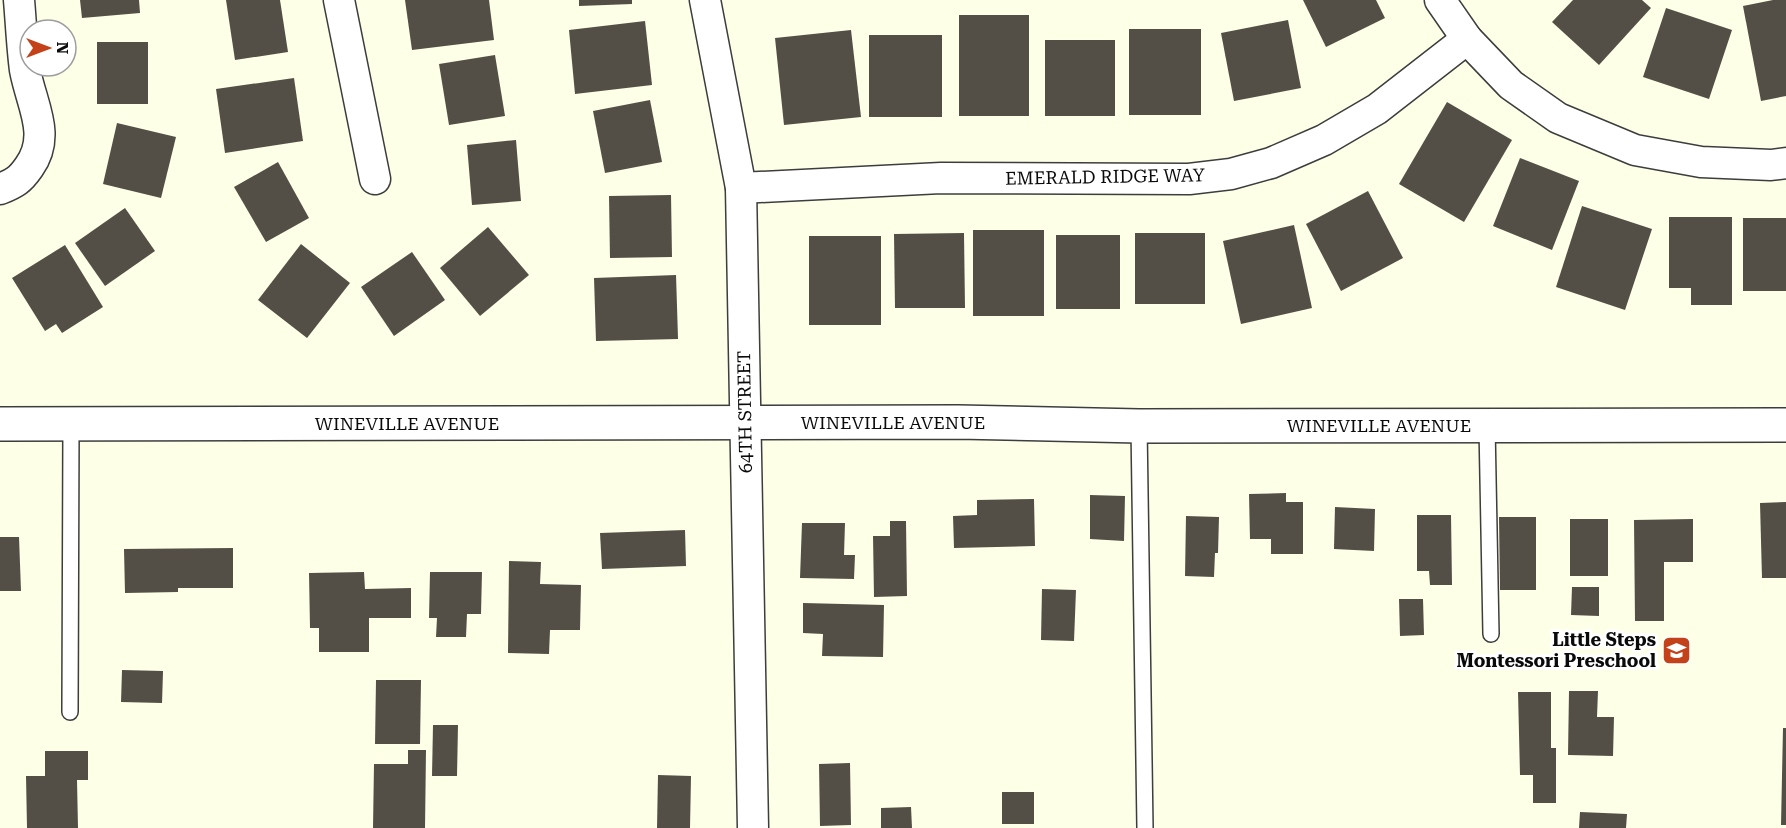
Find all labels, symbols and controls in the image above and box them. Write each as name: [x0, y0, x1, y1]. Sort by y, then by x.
north arrow: [18, 18, 78, 78]
text: N: [53, 42, 72, 54]
street label: EMERALD RIDGE WAY: [1005, 164, 1206, 189]
street label: 64TH STREET: [733, 351, 756, 473]
street label: WINEVILLE AVENUE: [801, 412, 985, 433]
street label: WINEVILLE AVENUE: [315, 413, 499, 434]
street label: WINEVILLE AVENUE: [1287, 415, 1471, 436]
place label: Little Steps Montessori Preschool: [1456, 629, 1656, 671]
school or university icon: Little Steps Montessori Preschool: [1661, 634, 1693, 666]

